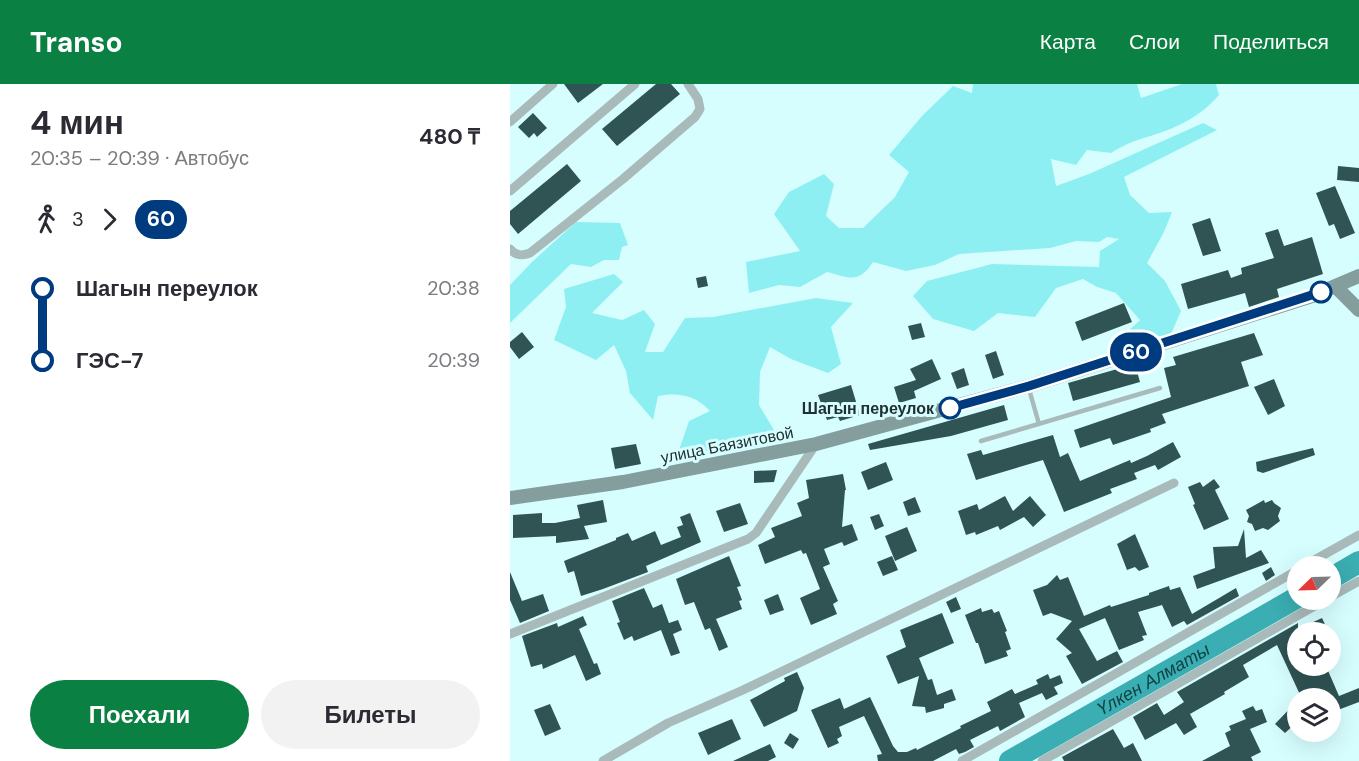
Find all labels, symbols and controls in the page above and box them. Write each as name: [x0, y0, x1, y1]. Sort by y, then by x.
text: Transo: [30, 24, 123, 61]
text: Карта: [1040, 28, 1096, 56]
text: Слои: [1129, 28, 1180, 56]
text: Поделиться: [1213, 28, 1329, 56]
text: 4 мин: [30, 101, 124, 144]
text: 480 ₸: [419, 122, 480, 151]
text: 20:35 – 20:39 · Автобус: [30, 145, 249, 171]
icon: walk: [30, 203, 63, 236]
icon: forward: [93, 203, 126, 236]
text: 60: [147, 205, 175, 233]
text: 3: [72, 206, 84, 232]
text: Шагын переулок: [76, 274, 258, 303]
text: 20:38: [427, 275, 480, 301]
unlabelled marker: [1310, 281, 1332, 303]
line badge: 60: [1109, 332, 1163, 372]
text: 60: [1122, 338, 1150, 366]
text: ГЭС-7: [76, 346, 143, 375]
text: 20:39: [427, 347, 480, 373]
marker: Шагын переулок: [939, 397, 961, 419]
place label: Шагын переулок: [802, 398, 935, 419]
street label: улица Баязитовой: [659, 422, 795, 468]
north arrow: [1287, 556, 1341, 610]
map controls: [1287, 556, 1341, 742]
button: locate: [1287, 622, 1341, 676]
water label: Үлкен Алматы: [1093, 638, 1214, 721]
button: Поехали: [30, 680, 249, 749]
button: Билеты: [261, 680, 480, 749]
button: layers: [1287, 688, 1341, 742]

